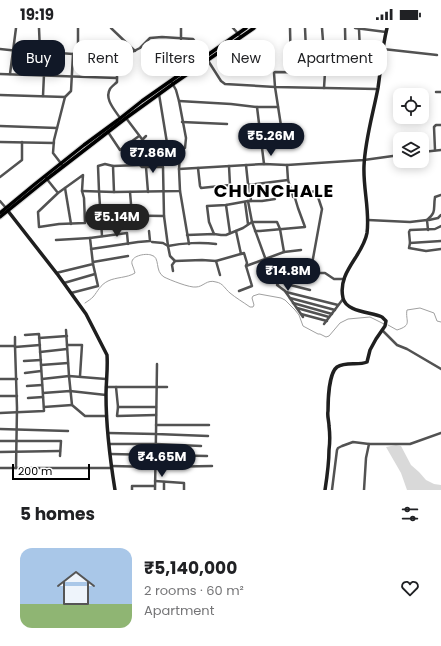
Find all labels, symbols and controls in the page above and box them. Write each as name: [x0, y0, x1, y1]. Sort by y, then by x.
text: 19:19: [20, 4, 54, 25]
chip: Buy: [12, 40, 65, 76]
chip: Rent: [73, 40, 133, 76]
chip: Filters: [141, 40, 209, 76]
chip: New: [217, 40, 275, 76]
chip: Apartment: [283, 40, 387, 76]
map controls: [393, 88, 429, 168]
button: locate: [393, 88, 429, 124]
pin: ₹5.26M: [238, 123, 304, 157]
text: ₹5.26M: [247, 126, 295, 145]
button: layers: [393, 132, 429, 168]
pin: ₹7.86M: [120, 140, 186, 174]
text: ₹7.86M: [129, 143, 177, 162]
district label: CHUNCHALE: [214, 178, 334, 203]
pin: ₹5.14M: [84, 204, 150, 238]
text: ₹5.14M: [94, 207, 140, 226]
pin: ₹14.8M: [255, 258, 321, 292]
text: ₹14.8M: [265, 261, 311, 280]
pin: ₹4.65M: [129, 444, 195, 478]
text: ₹4.65M: [138, 447, 186, 466]
scale bar: [12, 462, 90, 481]
text: 200 m: [18, 463, 52, 479]
text: 5 homes: [20, 502, 95, 526]
icon: filters: [399, 503, 421, 525]
text: ₹5,140,000: [144, 556, 237, 580]
icon: home: [52, 564, 100, 612]
icon: heart: [399, 577, 421, 599]
text: 2 rooms · 60 m²: [144, 581, 244, 600]
text: Apartment: [144, 601, 214, 620]

